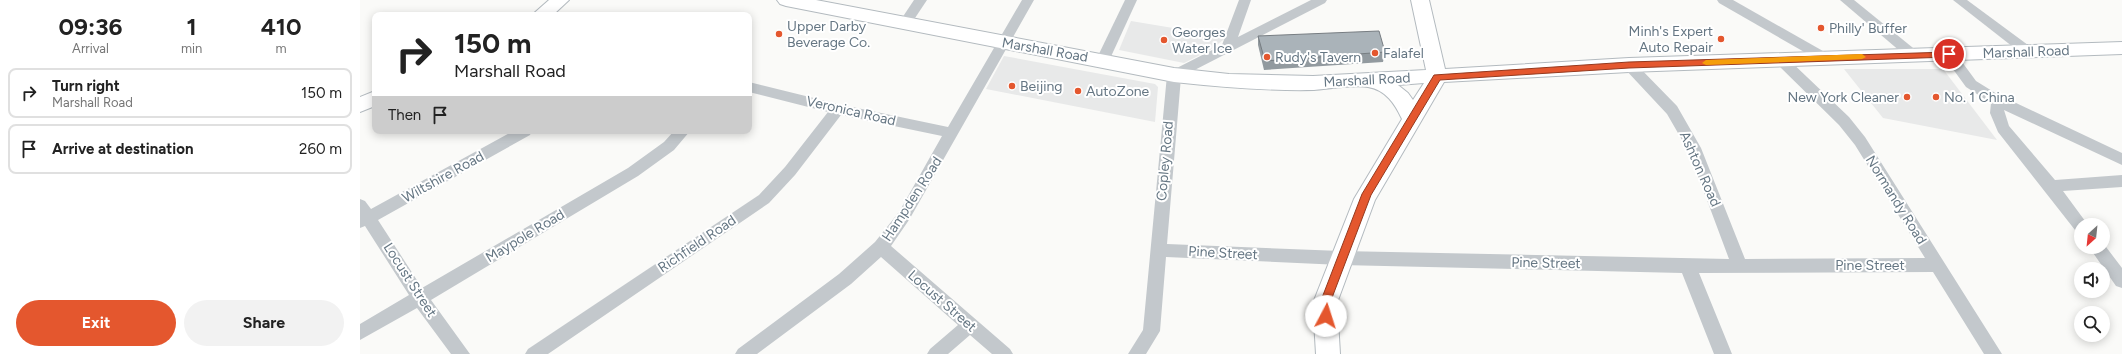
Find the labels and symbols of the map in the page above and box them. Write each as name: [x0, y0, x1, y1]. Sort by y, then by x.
place label: Upper Darby Beverage Co.: [787, 18, 870, 51]
place label: Philly' Buffer: [1829, 20, 1907, 37]
place label: Minh's Expert Auto Repair: [1629, 23, 1713, 56]
marker: Philly' Buffer: [1816, 23, 1826, 33]
place label: Georges Water Ice: [1172, 24, 1232, 57]
marker: Upper Darby Beverage Co.: [774, 29, 784, 39]
street label: Marshall Road: [1001, 34, 1089, 66]
marker: Minh's Expert Auto Repair: [1716, 34, 1726, 44]
marker: Georges Water Ice: [1159, 35, 1169, 45]
pin: [1932, 37, 1966, 71]
street label: Marshall Road: [1982, 42, 2070, 62]
place label: Falafel: [1383, 45, 1424, 62]
marker: Falafel: [1370, 48, 1380, 58]
place label: Rudy's Tavern: [1275, 49, 1361, 66]
marker: Rudy's Tavern: [1262, 52, 1272, 62]
street label: Marshall Road: [1323, 69, 1411, 91]
place label: Beijing: [1020, 78, 1063, 95]
marker: Beijing: [1007, 81, 1017, 91]
place label: AutoZone: [1086, 83, 1150, 100]
marker: AutoZone: [1073, 86, 1083, 96]
place label: New York Cleaner: [1787, 89, 1899, 106]
place label: No. 1 China: [1944, 89, 2015, 106]
street label: Veronica Road: [805, 92, 897, 130]
marker: New York Cleaner: [1902, 92, 1912, 102]
marker: No. 1 China: [1931, 92, 1941, 102]
street label: Copley Road: [1153, 120, 1177, 202]
street label: Ashton Road: [1676, 129, 1724, 209]
street label: Wiltshire Road: [399, 148, 487, 206]
street label: Normandy Road: [1862, 152, 1930, 248]
street label: Hampden Road: [878, 154, 946, 244]
street label: Maypole Road: [482, 206, 568, 266]
street label: Richfield Road: [655, 212, 739, 276]
north arrow: [2074, 218, 2110, 254]
street label: Locust Street: [380, 240, 440, 320]
street label: Pine Street: [1188, 243, 1258, 263]
street label: Pine Street: [1511, 254, 1581, 272]
street label: Pine Street: [1835, 257, 1905, 274]
street label: Locust Street: [904, 267, 980, 335]
position arrow: [1305, 295, 1347, 337]

